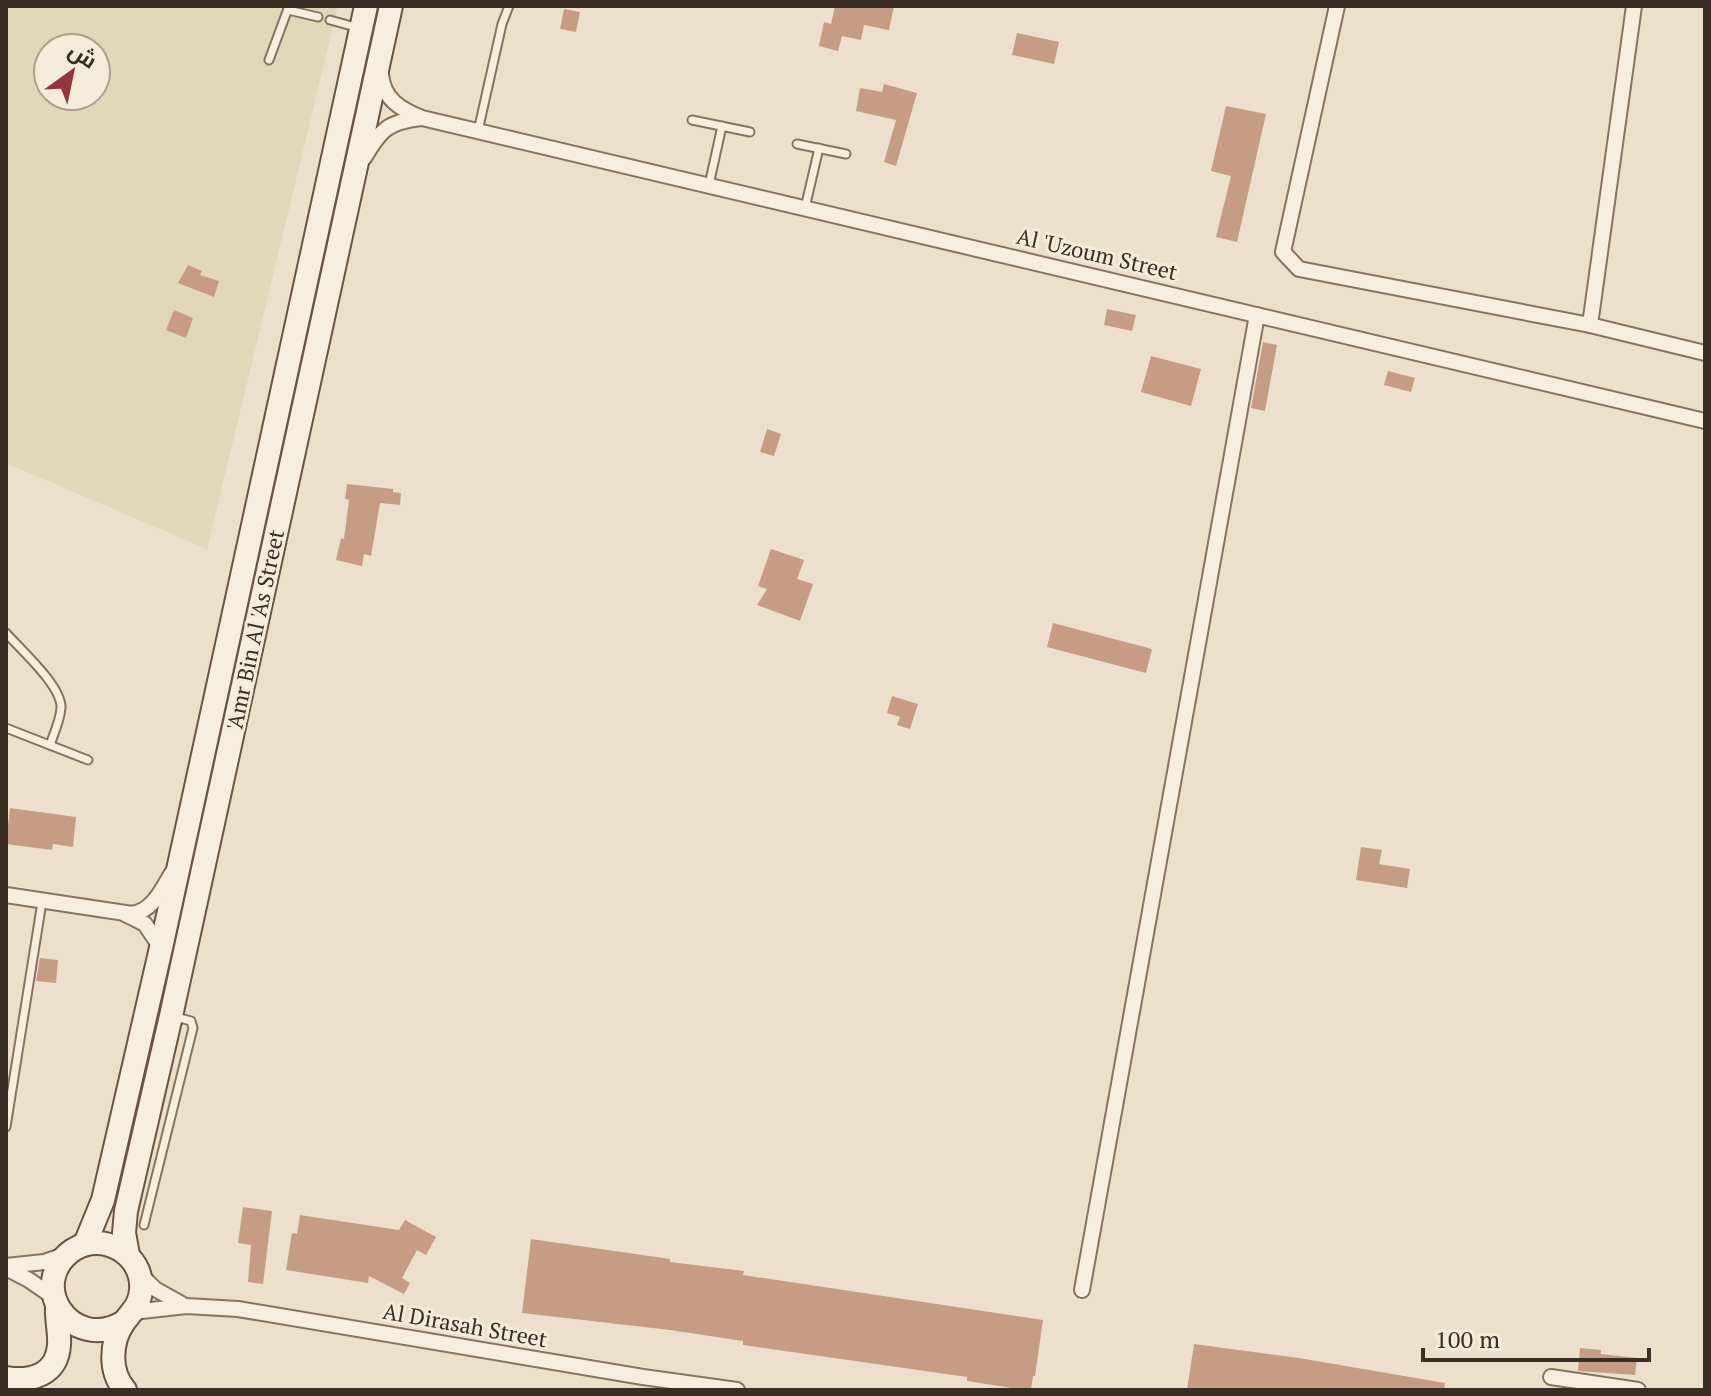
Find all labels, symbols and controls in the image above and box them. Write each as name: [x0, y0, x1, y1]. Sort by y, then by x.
north arrow: [32, 32, 112, 112]
text: ش: [63, 35, 103, 75]
street label: Al 'Uzoum Street: [1014, 221, 1180, 286]
street label: 'Amr Bin Al 'As Street: [219, 527, 290, 733]
street label: Al Dirasah Street: [381, 1296, 550, 1353]
scale bar: [1423, 1312, 1649, 1362]
text: 100 m: [1435, 1323, 1500, 1355]

